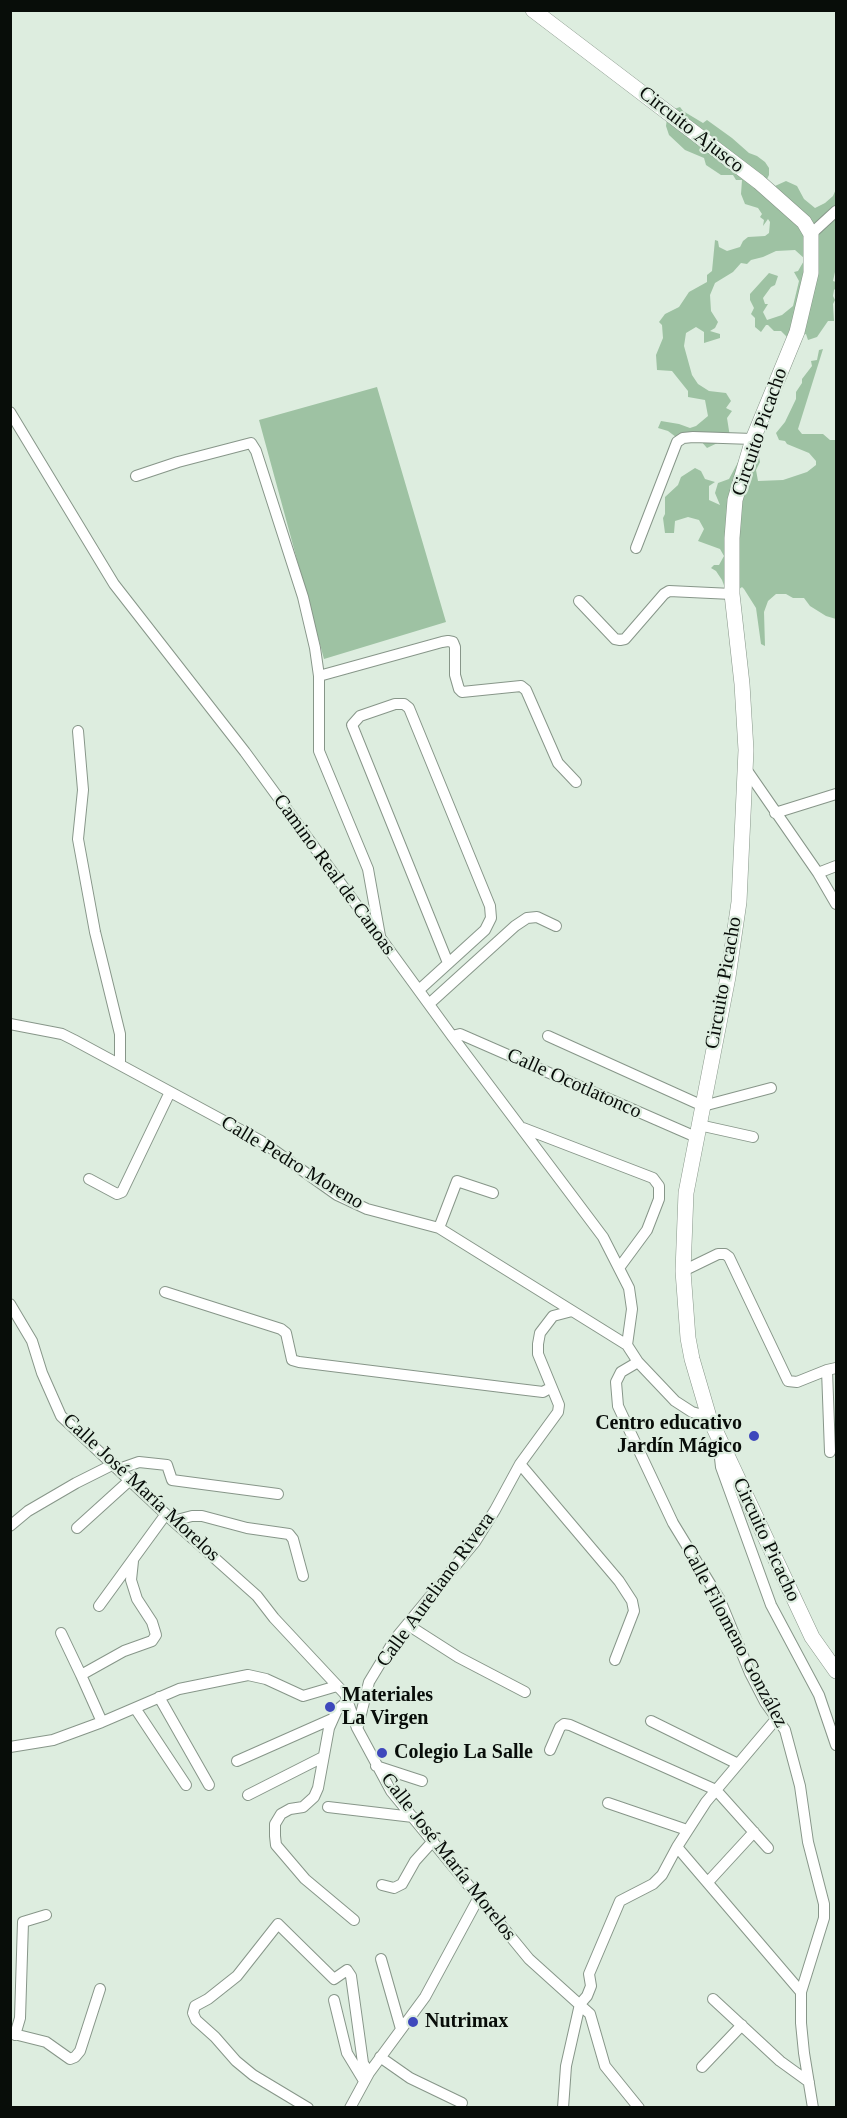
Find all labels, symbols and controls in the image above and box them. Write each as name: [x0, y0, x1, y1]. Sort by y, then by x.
street label: Circuito Ajusco: [633, 81, 749, 179]
street label: Circuito Picacho: [727, 365, 793, 499]
street label: Camino Real de Canoas: [268, 790, 400, 960]
street label: Circuito Picacho: [701, 915, 747, 1051]
street label: Calle Ocotlatonco: [503, 1044, 645, 1124]
street label: Calle Pedro Moreno: [216, 1111, 368, 1215]
street label: Calle José María Morelos: [57, 1409, 225, 1567]
place label: Centro educativo Jardín Mágico: [595, 1412, 742, 1459]
marker: Centro educativo Jardín Mágico: [747, 1429, 761, 1443]
street label: Circuito Picacho: [727, 1474, 805, 1606]
street label: Calle Aureliano Rivera: [372, 1508, 500, 1672]
street label: Calle Filomeno González: [675, 1540, 793, 1732]
place label: Materiales La Virgen: [342, 1684, 433, 1731]
marker: Materiales La Virgen: [323, 1700, 337, 1714]
place label: Colegio La Salle: [394, 1741, 533, 1765]
marker: Colegio La Salle: [375, 1746, 389, 1760]
street label: Calle José María Morelos: [375, 1768, 521, 1946]
place label: Nutrimax: [425, 2010, 508, 2034]
marker: Nutrimax: [406, 2015, 420, 2029]

